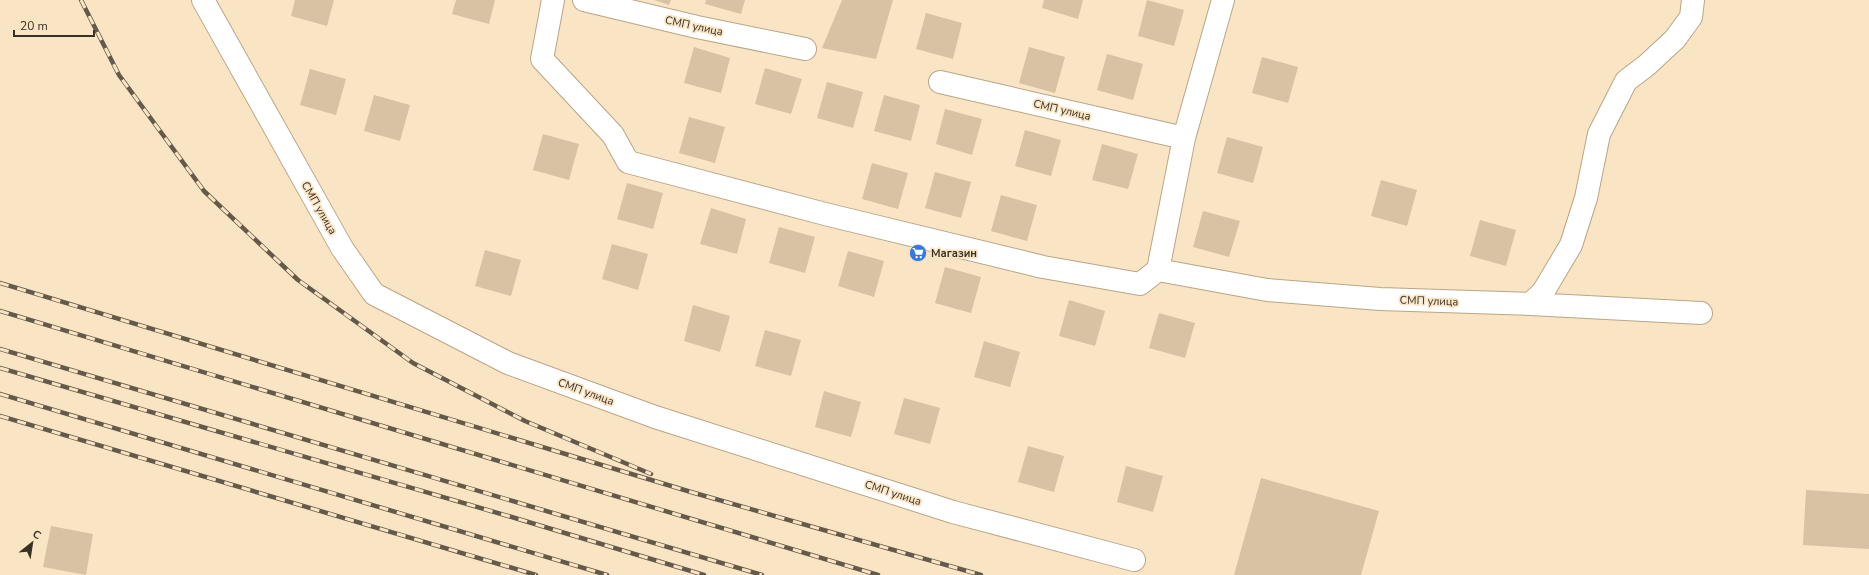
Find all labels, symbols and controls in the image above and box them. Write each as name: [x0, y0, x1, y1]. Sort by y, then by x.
scale bar: [14, 12, 94, 38]
street label: СМП улица: [664, 13, 724, 39]
text: 20 m: [20, 18, 48, 34]
street label: СМП улица: [1032, 96, 1092, 124]
street label: СМП улица: [298, 179, 340, 237]
supermarket icon: Магазин: [908, 243, 928, 263]
place label: Магазин: [931, 246, 977, 261]
street label: СМП улица: [1399, 292, 1459, 310]
street label: СМП улица: [556, 375, 616, 409]
street label: СМП улица: [863, 477, 923, 509]
north arrow: [12, 523, 52, 563]
text: С: [30, 526, 44, 543]

